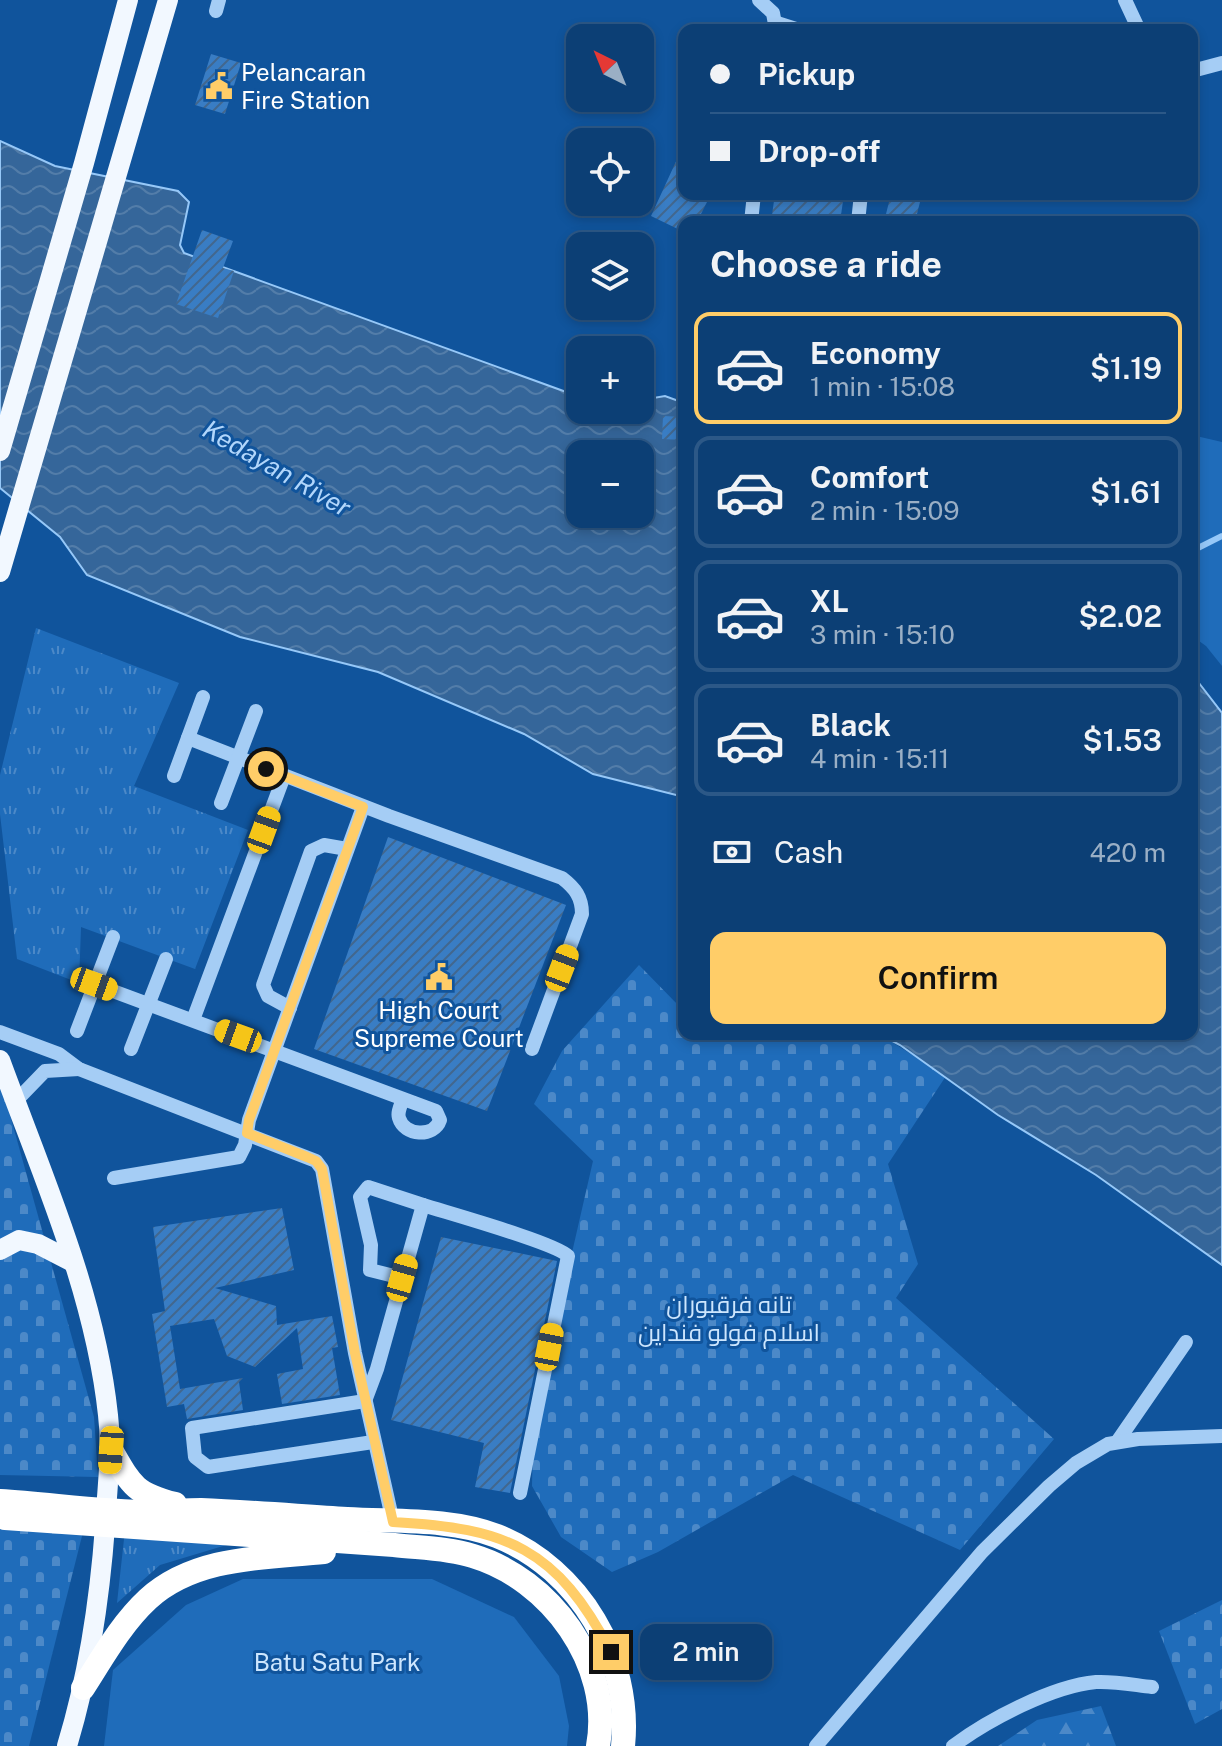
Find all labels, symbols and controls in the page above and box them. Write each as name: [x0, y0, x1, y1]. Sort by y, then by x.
north arrow: [566, 24, 654, 112]
map controls: [566, 24, 654, 528]
text: Pickup: [758, 56, 855, 92]
place label: Pelancaran Fire Station: [241, 58, 370, 114]
public building icon: Pelancaran Fire Station: [204, 71, 234, 101]
button: locate: [566, 128, 654, 216]
text: Drop-off: [758, 133, 880, 169]
button: layers: [566, 232, 654, 320]
text: Choose a ride: [710, 243, 942, 285]
icon: car: [714, 332, 786, 404]
text: Economy: [810, 335, 941, 371]
button: +: [566, 336, 654, 424]
text: $1.19: [1090, 350, 1162, 386]
text: 1 min · 15:08: [810, 371, 955, 402]
water label: Kedayan River: [197, 413, 357, 523]
button: −: [566, 440, 654, 528]
icon: car: [714, 456, 786, 528]
text: Comfort: [810, 459, 929, 495]
text: $1.61: [1090, 474, 1162, 510]
text: 2 min · 15:09: [810, 495, 959, 526]
icon: car: [714, 580, 786, 652]
text: XL: [810, 583, 849, 619]
text: $2.02: [1078, 598, 1162, 634]
text: 3 min · 15:10: [810, 619, 955, 650]
icon: car: [714, 704, 786, 776]
text: Black: [810, 707, 891, 743]
text: $1.53: [1083, 722, 1162, 758]
text: 4 min · 15:11: [810, 743, 949, 774]
route start: [248, 751, 284, 787]
car: [245, 803, 283, 857]
icon: cash: [710, 830, 754, 874]
text: Cash: [774, 834, 843, 870]
text: 420 m: [1089, 837, 1166, 868]
button: Confirm: [710, 932, 1166, 1024]
car: [542, 941, 582, 995]
public building icon: High Court Supreme Court: [424, 962, 454, 992]
car: [67, 965, 121, 1003]
place label: High Court Supreme Court: [354, 996, 524, 1052]
car: [211, 1017, 265, 1055]
car: [384, 1252, 420, 1304]
park label: تانه فرقبوران اسلام فولو فنداين: [638, 1290, 820, 1349]
car: [533, 1321, 565, 1373]
car: [97, 1425, 125, 1475]
callout: 2 min: [639, 1624, 771, 1680]
route end: [593, 1634, 629, 1670]
text: 2 min: [672, 1636, 740, 1667]
park label: Batu Satu Park: [254, 1648, 420, 1676]

